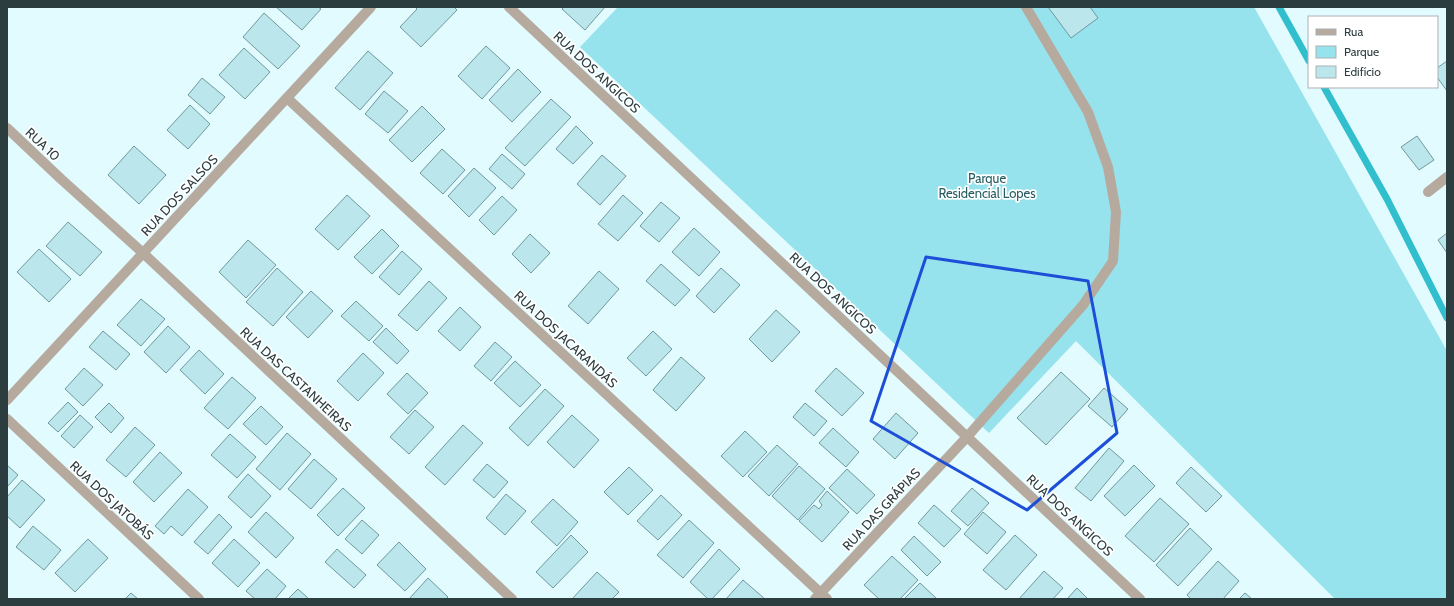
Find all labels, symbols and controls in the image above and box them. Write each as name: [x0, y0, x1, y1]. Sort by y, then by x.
legend: [1308, 16, 1438, 88]
text: Rua: [1344, 24, 1363, 39]
street label: RUA DOS ANGICOS: [550, 28, 644, 117]
text: Parque: [1344, 44, 1379, 59]
text: Edifício: [1344, 64, 1381, 79]
street label: RUA 10: [22, 124, 64, 164]
street label: RUA DOS SALSOS: [137, 151, 221, 239]
park label: Parque Residencial Lopes: [938, 170, 1036, 201]
street label: RUA DOS ANGICOS: [786, 249, 880, 338]
street label: RUA DOS JACARANDÁS: [511, 286, 622, 391]
street label: RUA DAS CASTANHEIRAS: [237, 323, 355, 435]
street label: RUA DOS JATOBÁS: [67, 456, 158, 543]
street label: RUA DAS GRÁPIAS: [838, 464, 924, 553]
street label: RUA DOS ANGICOS: [1023, 471, 1117, 560]

